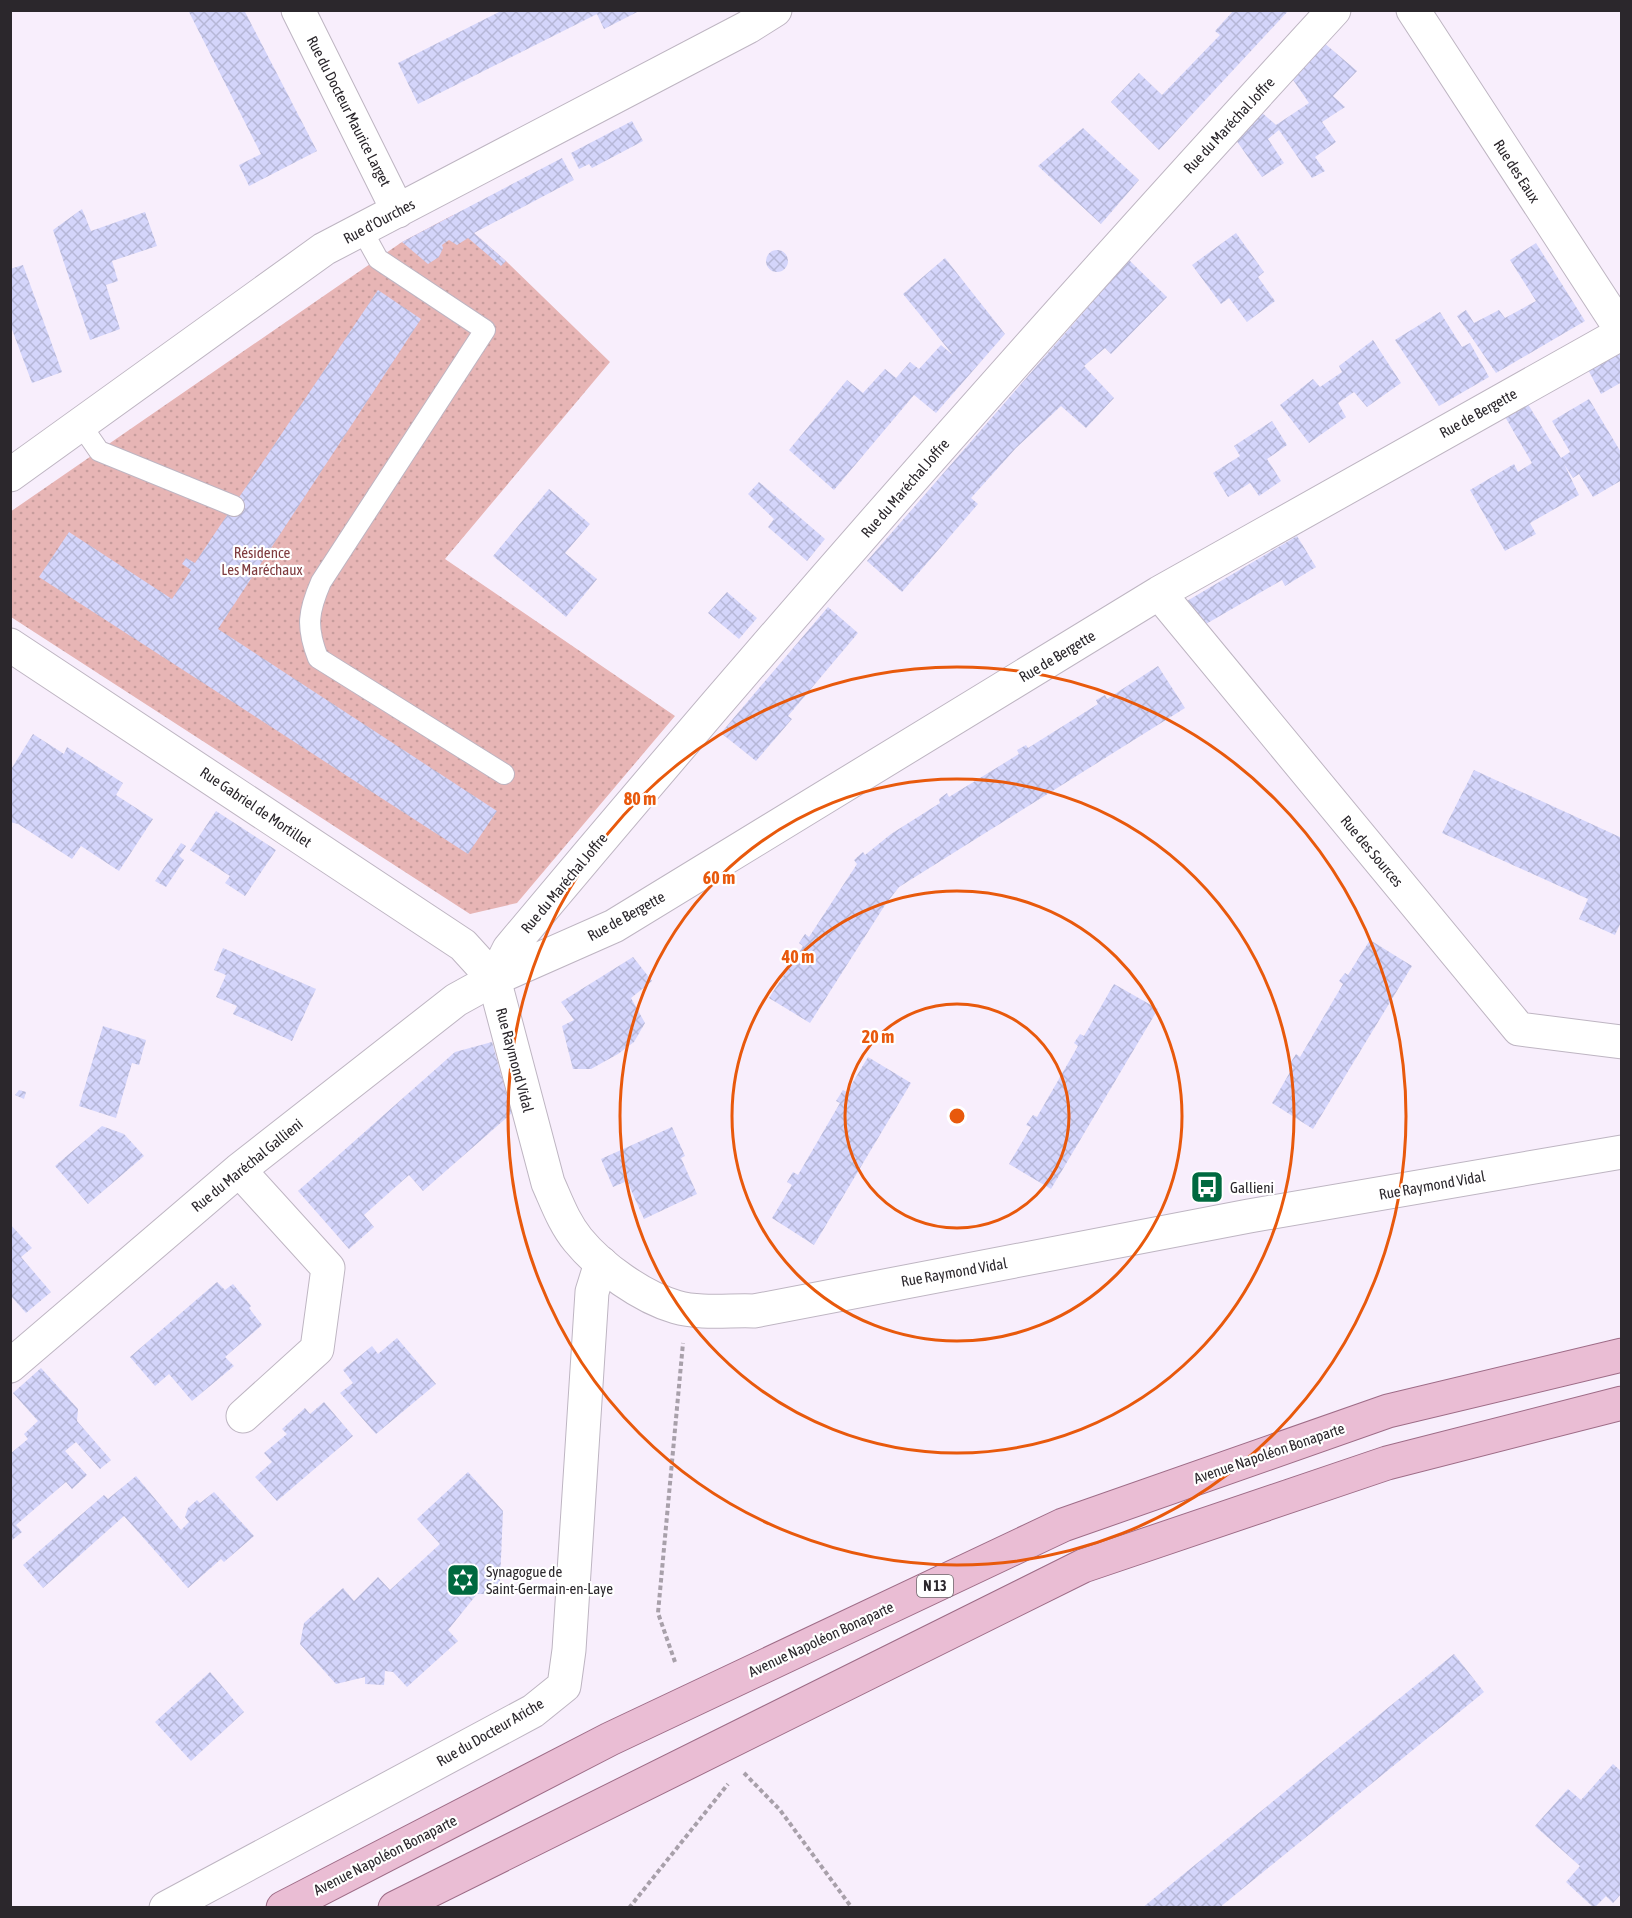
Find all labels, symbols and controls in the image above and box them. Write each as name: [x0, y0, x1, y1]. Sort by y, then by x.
street label: Rue du Docteur Maurice Larget: [304, 33, 394, 189]
street label: Rue du Maréchal Joffre: [1180, 73, 1278, 177]
street label: Rue des Eaux: [1490, 136, 1544, 206]
street label: Rue d'Ourches: [340, 195, 418, 247]
street label: Rue de Bergette: [1436, 385, 1520, 441]
street label: Rue du Maréchal Joffre: [857, 435, 953, 541]
park label: Résidence Les Maréchaux: [221, 544, 303, 578]
street label: Rue de Bergette: [1016, 627, 1098, 685]
street label: Rue Gabriel de Mortillet: [197, 763, 315, 851]
text: 80 m: [624, 788, 656, 809]
street label: Rue des Sources: [1337, 812, 1407, 890]
street label: Rue du Maréchal Joffre: [517, 829, 611, 936]
text: 60 m: [703, 867, 735, 888]
street label: Rue de Bergette: [584, 888, 668, 944]
text: 40 m: [781, 946, 814, 967]
street label: Rue Raymond Vidal: [493, 1006, 537, 1114]
text: 20 m: [862, 1026, 894, 1047]
centre of rings: [947, 1106, 967, 1126]
street label: Rue du Maréchal Gallieni: [188, 1115, 306, 1215]
street label: Rue Raymond Vidal: [1378, 1167, 1486, 1203]
bus stop icon: Gallieni: [1189, 1169, 1225, 1205]
place label: Gallieni: [1230, 1179, 1274, 1196]
street label: Rue Raymond Vidal: [900, 1254, 1008, 1290]
street label: Avenue Napoléon Bonaparte: [1191, 1419, 1347, 1487]
synagogue icon: Synagogue de Saint-Germain-en-Laye: [445, 1562, 481, 1598]
place label: Synagogue de Saint-Germain-en-Laye: [486, 1563, 613, 1597]
road number: N 13: [917, 1575, 953, 1597]
street label: Avenue Napoléon Bonaparte: [746, 1598, 896, 1680]
street label: Rue du Docteur Ariche: [434, 1694, 547, 1770]
street label: Avenue Napoléon Bonaparte: [311, 1811, 460, 1898]

